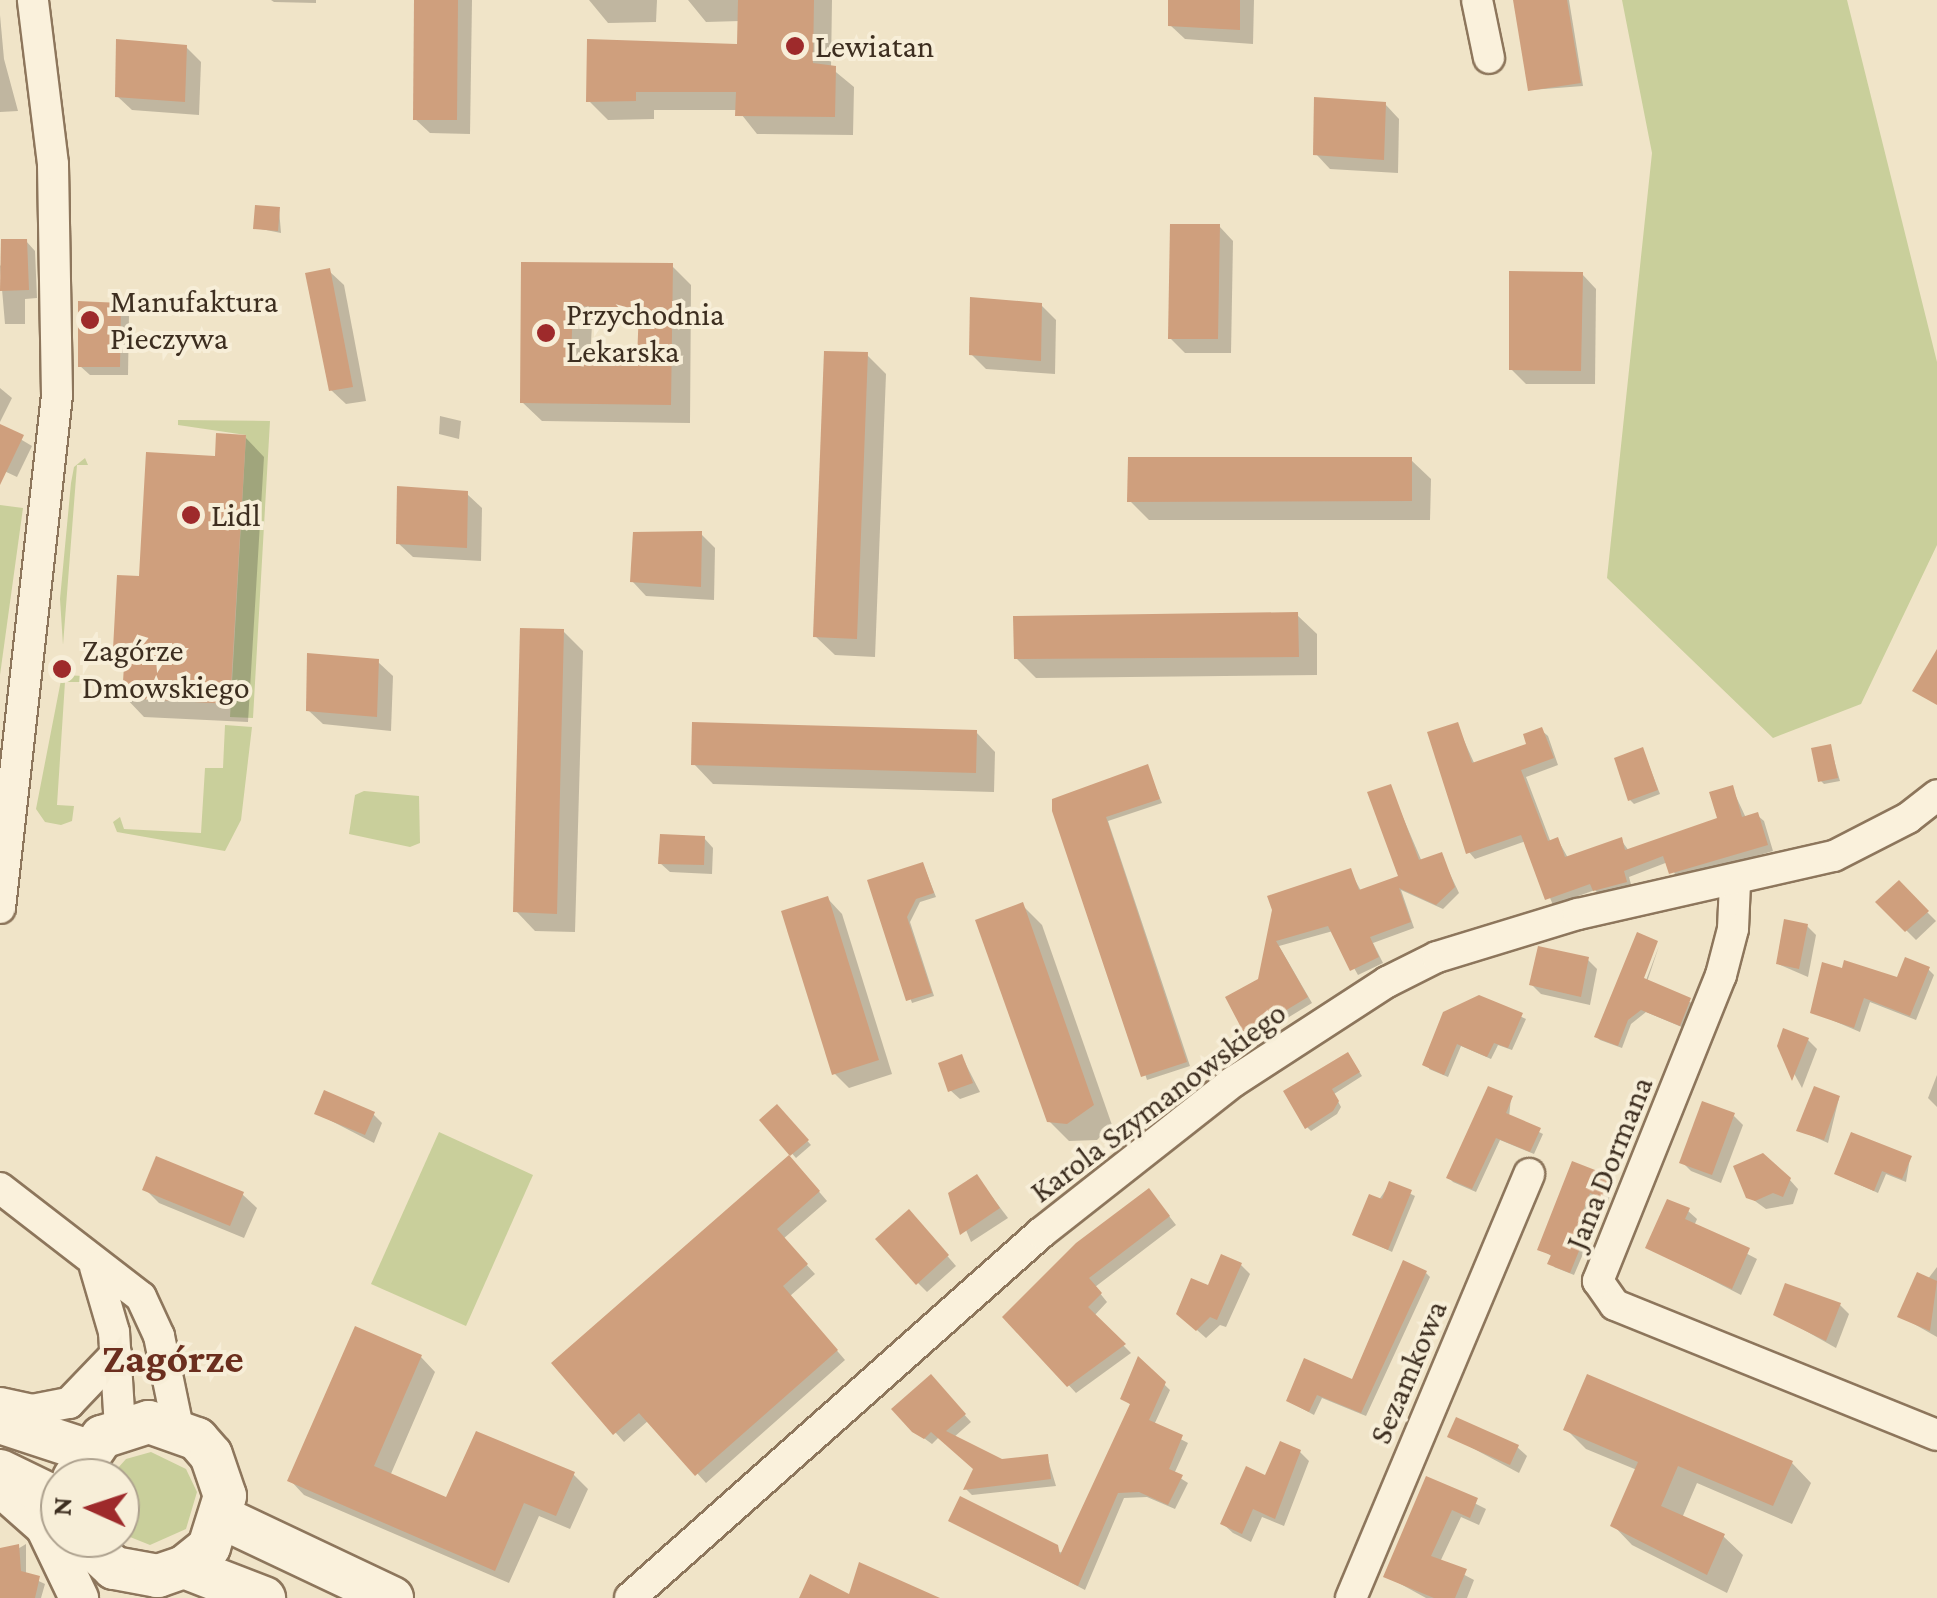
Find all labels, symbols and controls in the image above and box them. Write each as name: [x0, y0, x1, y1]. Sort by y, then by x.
place label: Lewiatan: [815, 27, 934, 65]
marker: Lewiatan: [784, 35, 806, 57]
place label: Manufaktura Pieczywa: [110, 283, 278, 358]
place label: Przychodnia Lekarska: [566, 296, 725, 371]
marker: Manufaktura Pieczywa: [79, 309, 101, 331]
marker: Przychodnia Lekarska: [535, 322, 557, 344]
place label: Lidl: [211, 496, 261, 534]
marker: Lidl: [180, 504, 202, 526]
place label: Zagórze Dmowskiego: [82, 632, 250, 707]
marker: Zagórze Dmowskiego: [51, 658, 73, 680]
street label: Karola Szymanowskiego: [1023, 993, 1293, 1211]
street label: Jana Dormana: [1557, 1071, 1661, 1255]
street label: Sezamkowa: [1361, 1294, 1455, 1450]
district label: Zagórze: [102, 1333, 244, 1383]
north arrow: [40, 1458, 140, 1558]
text: N: [46, 1496, 78, 1517]

